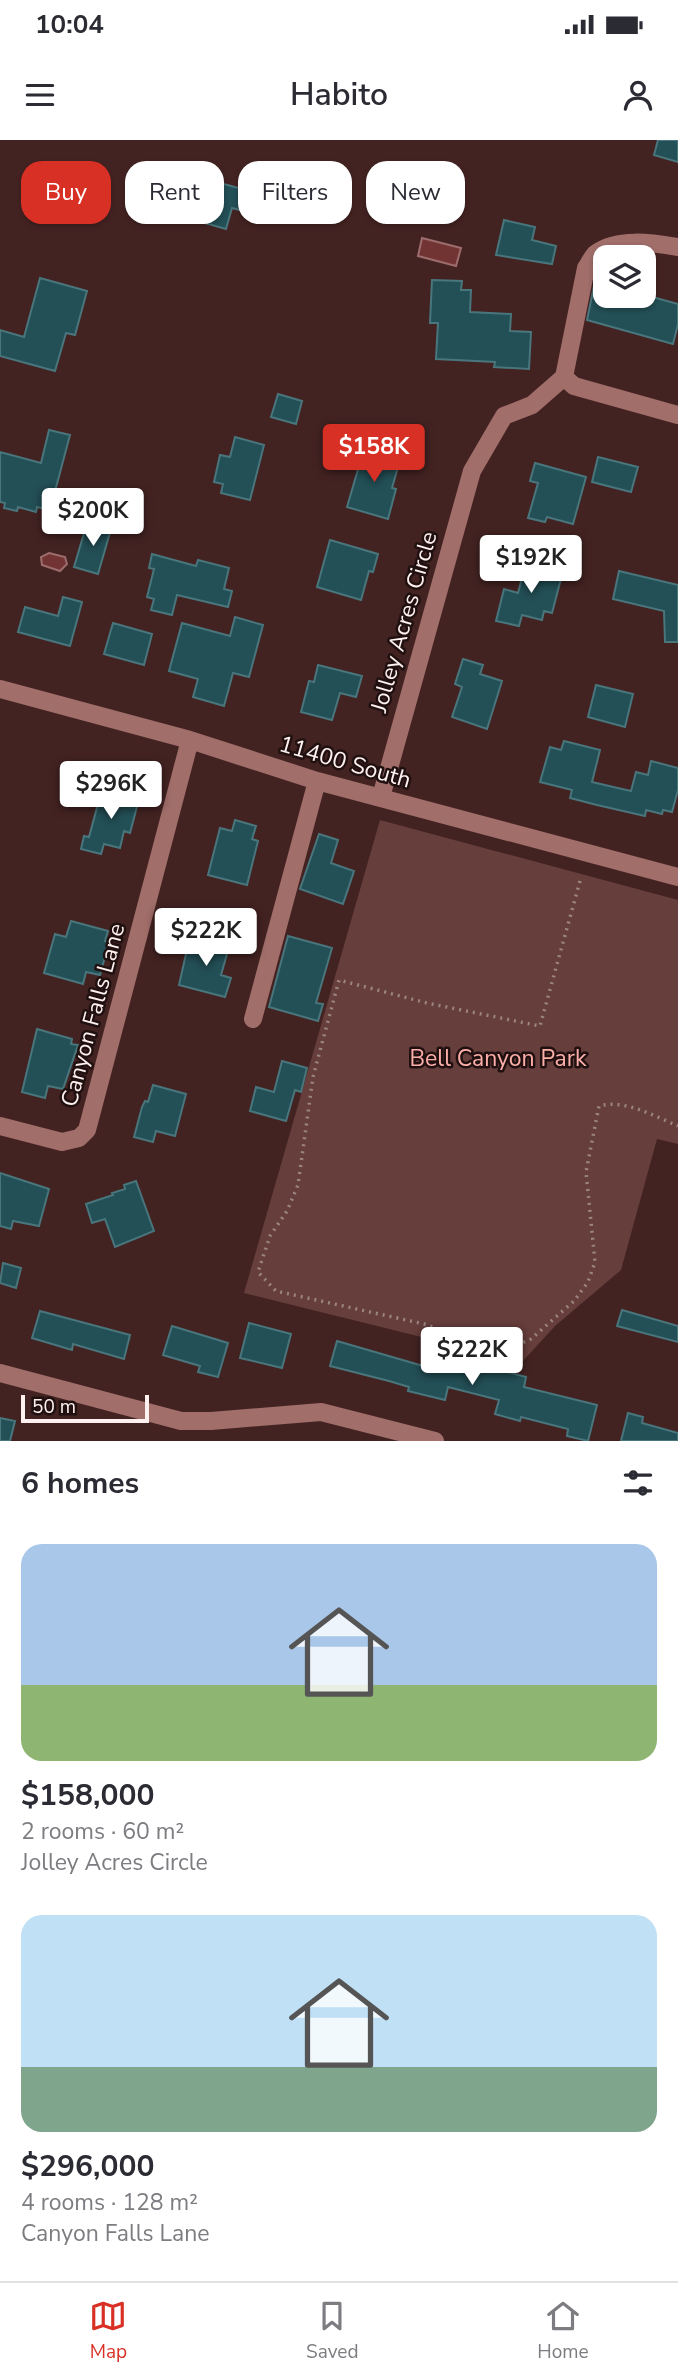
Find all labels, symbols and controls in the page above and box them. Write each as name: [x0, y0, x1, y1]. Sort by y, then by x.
text: 10:04: [35, 7, 104, 42]
text: Habito: [290, 73, 388, 116]
icon: menu: [21, 76, 59, 114]
icon: person: [619, 76, 657, 114]
chip: Buy: [21, 161, 111, 224]
chip: Rent: [125, 161, 224, 224]
chip: Filters: [238, 161, 352, 224]
chip: New: [366, 161, 465, 224]
map controls: [593, 245, 656, 308]
button: layers: [593, 245, 656, 308]
pin: $158K: [325, 424, 423, 484]
text: $158K: [339, 431, 409, 462]
pin: $200K: [44, 488, 142, 548]
text: $200K: [58, 495, 128, 526]
street label: Jolley Acres Circle: [363, 528, 445, 717]
pin: $192K: [482, 536, 580, 595]
text: $192K: [496, 542, 566, 573]
street label: 11400 South: [275, 728, 415, 796]
pin: $296K: [62, 762, 160, 821]
text: $296K: [76, 768, 146, 799]
pin: $222K: [157, 908, 255, 968]
text: $222K: [171, 915, 241, 946]
street label: Canyon Falls Lane: [54, 920, 132, 1110]
park label: Bell Canyon Park: [410, 1043, 587, 1074]
pin: $222K: [423, 1328, 521, 1387]
text: $222K: [437, 1334, 507, 1365]
scale bar: [21, 1392, 149, 1424]
text: 50 m: [32, 1394, 76, 1420]
text: 6 homes: [21, 1463, 139, 1504]
icon: filters: [619, 1464, 657, 1502]
icon: home: [276, 1589, 402, 1715]
text: $158,000: [21, 1775, 154, 1816]
text: 2 rooms · 60 m²: [21, 1816, 184, 1847]
text: Jolley Acres Circle: [21, 1847, 208, 1878]
icon: home: [276, 1960, 402, 2086]
text: $296,000: [21, 2146, 154, 2187]
text: 4 rooms · 128 m²: [21, 2187, 198, 2218]
text: Canyon Falls Lane: [21, 2218, 209, 2249]
tab: Map: [89, 2297, 127, 2365]
tab: Saved: [306, 2297, 359, 2365]
tab: Home: [537, 2297, 589, 2365]

